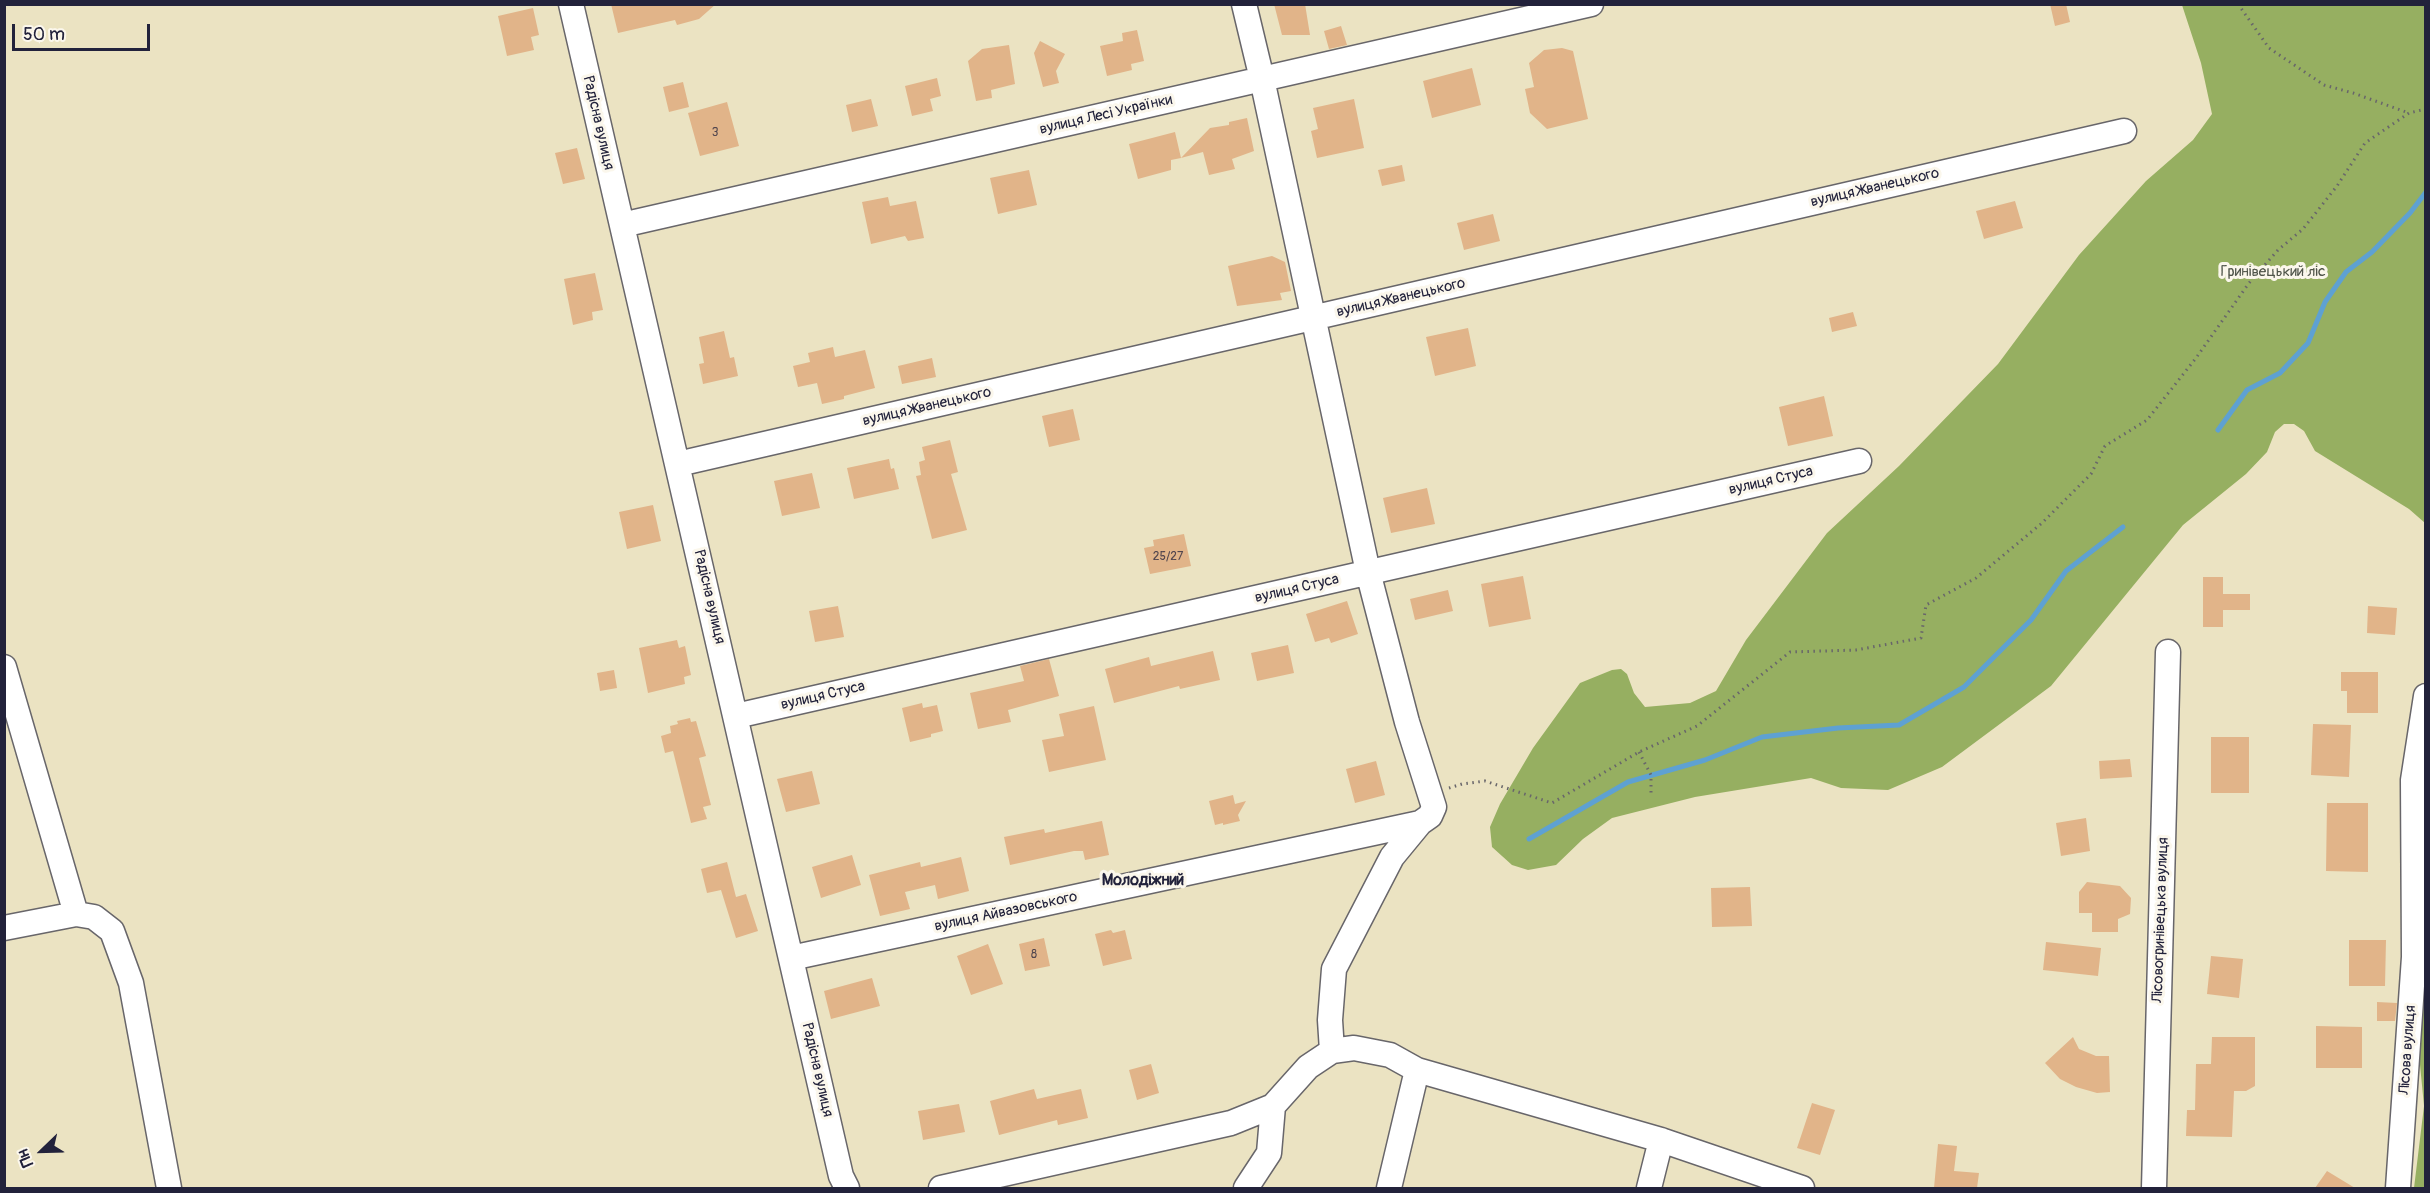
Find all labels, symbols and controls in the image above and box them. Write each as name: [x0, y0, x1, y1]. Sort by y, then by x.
scale bar: [15, 12, 153, 50]
text: 50 m: [23, 23, 65, 46]
street label: Радісна вулиця: [578, 74, 618, 172]
street label: вулиця Лесі Українки: [1038, 91, 1174, 139]
house number: 3: [712, 126, 718, 140]
street label: вулиця Жванецького: [1809, 164, 1941, 212]
park label: Гринівецький ліс: [2220, 263, 2326, 281]
street label: вулиця Жванецького: [1335, 274, 1467, 322]
street label: вулиця Жванецького: [861, 383, 993, 431]
street label: вулиця Стуса: [1727, 463, 1815, 499]
street label: Радісна вулиця: [689, 548, 729, 646]
house number: 25/27: [1153, 550, 1183, 564]
street label: вулиця Стуса: [1253, 571, 1341, 607]
street label: вулиця Стуса: [779, 678, 867, 714]
street label: Лісовогринівецька вулиця: [2149, 837, 2173, 1003]
district label: Молодіжний: [1102, 871, 1184, 891]
street label: вулиця Айвазовського: [933, 888, 1079, 936]
house number: 8: [1031, 948, 1037, 962]
street label: Лісова вулиця: [2396, 1005, 2420, 1095]
street label: Радісна вулиця: [797, 1021, 837, 1119]
north arrow: [12, 1121, 72, 1181]
text: Пн: [13, 1146, 38, 1170]

